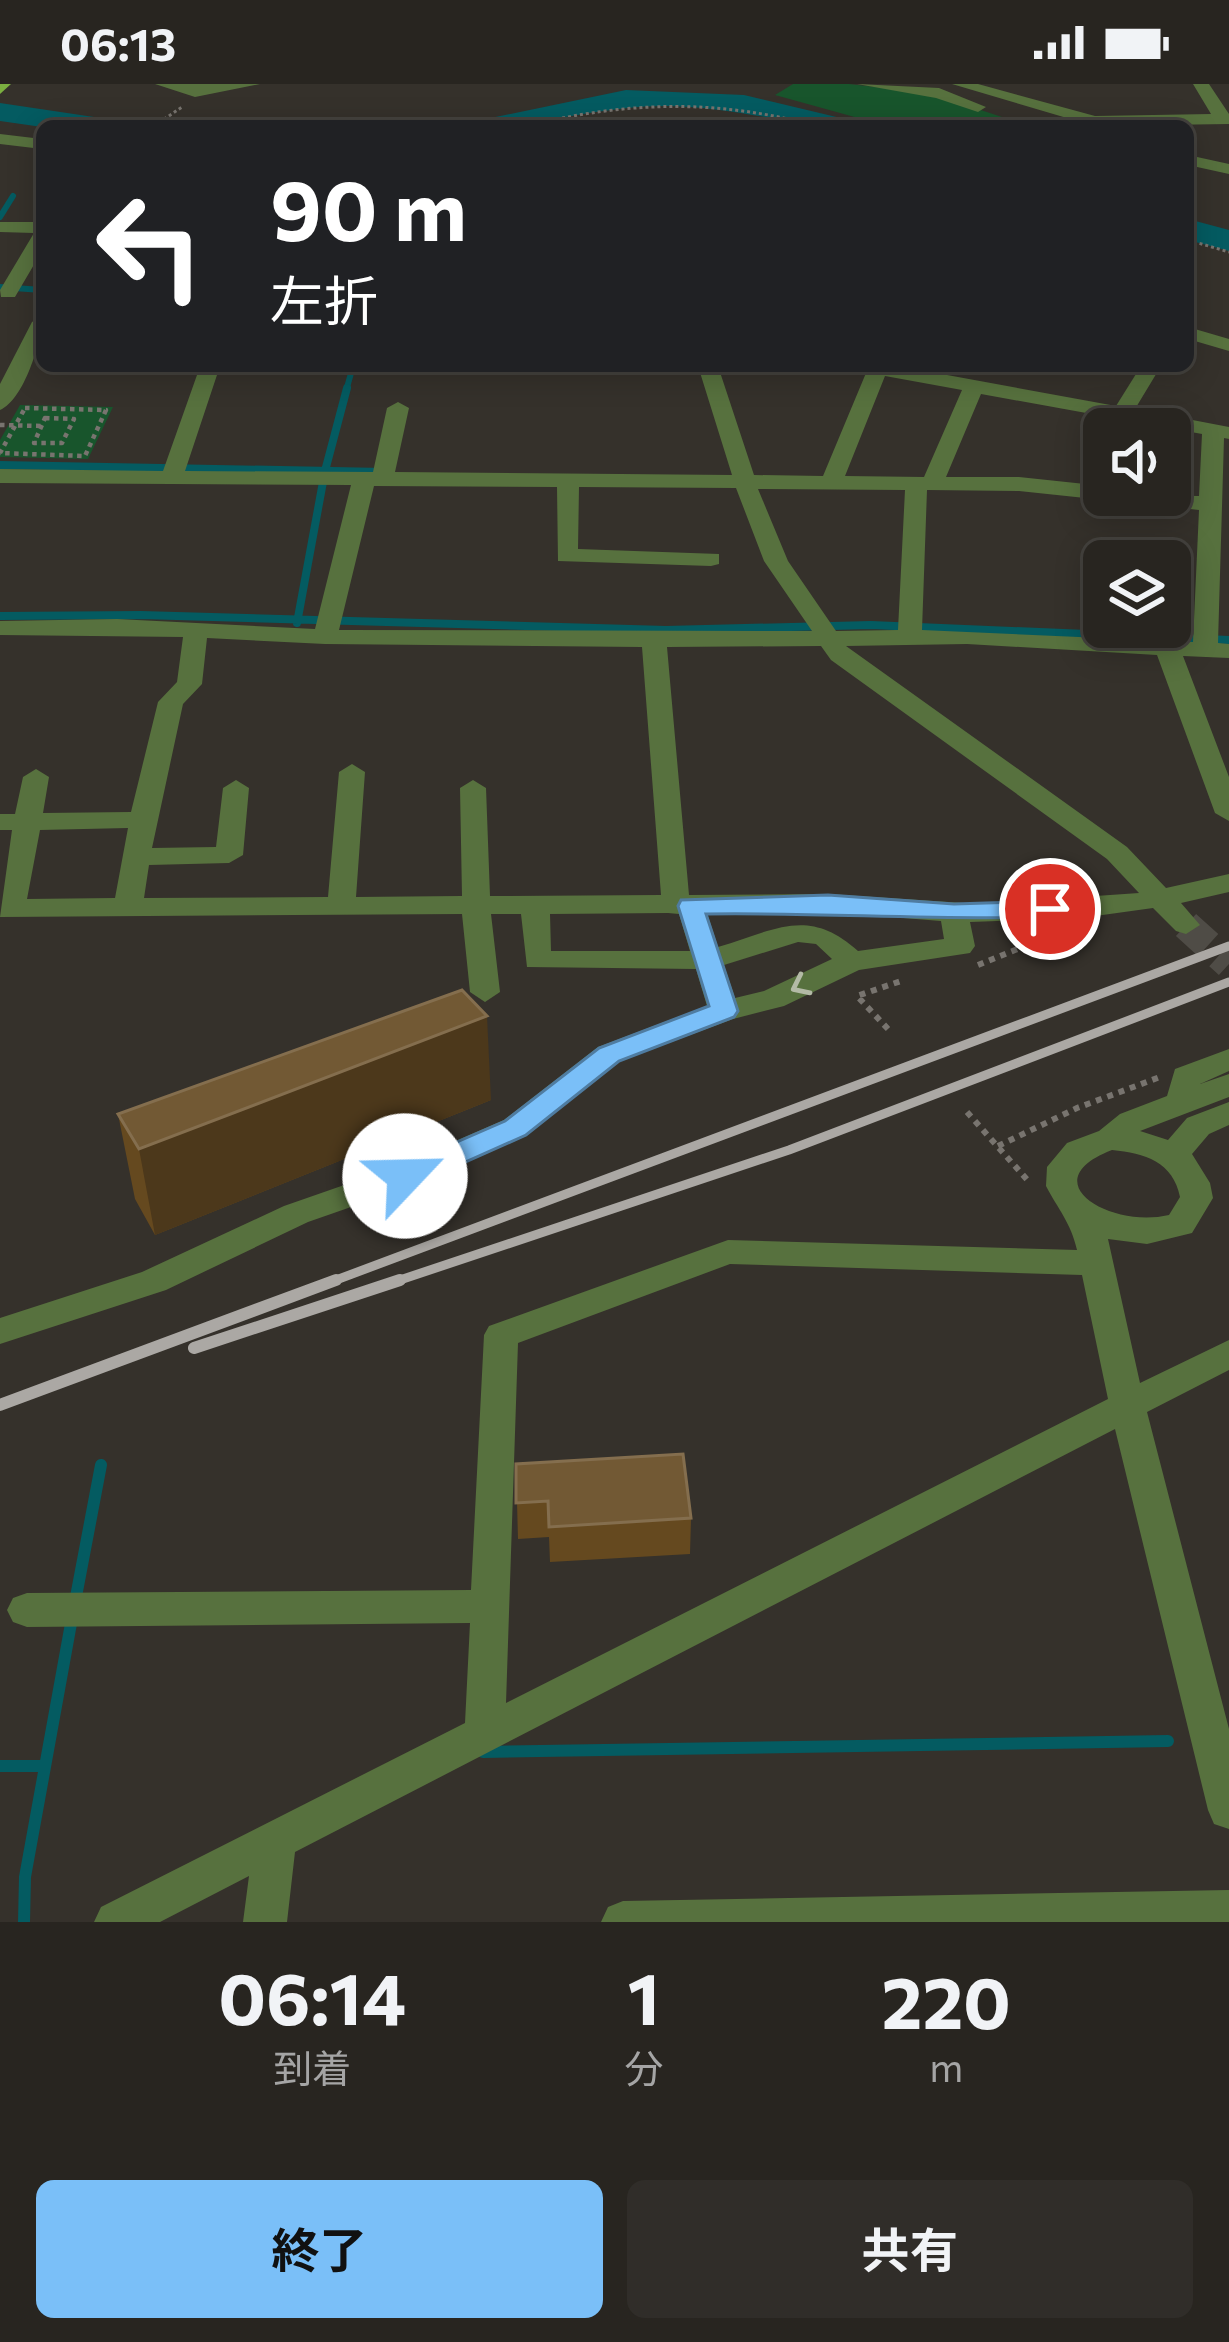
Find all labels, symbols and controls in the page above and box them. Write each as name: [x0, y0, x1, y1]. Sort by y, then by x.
text: 06:13: [60, 15, 176, 70]
text: 90 m: [270, 156, 467, 258]
icon: left: [72, 168, 228, 324]
text: 左折: [270, 266, 378, 332]
map controls: [1083, 408, 1191, 648]
button: sound: [1083, 408, 1191, 516]
button: layers: [1083, 540, 1191, 648]
pin: [999, 858, 1101, 960]
icon: arrive: [1017, 876, 1083, 942]
one-way arrow: [791, 972, 812, 995]
position arrow: [342, 1113, 468, 1239]
text: 06:14: [218, 1952, 406, 2040]
text: 1: [628, 1952, 660, 2040]
text: 220: [882, 1956, 1011, 2044]
text: m: [929, 2042, 963, 2090]
text: 到着: [273, 2043, 351, 2091]
text: 分: [624, 2043, 663, 2091]
button: 終了: [36, 2180, 603, 2318]
button: 共有: [627, 2180, 1193, 2318]

